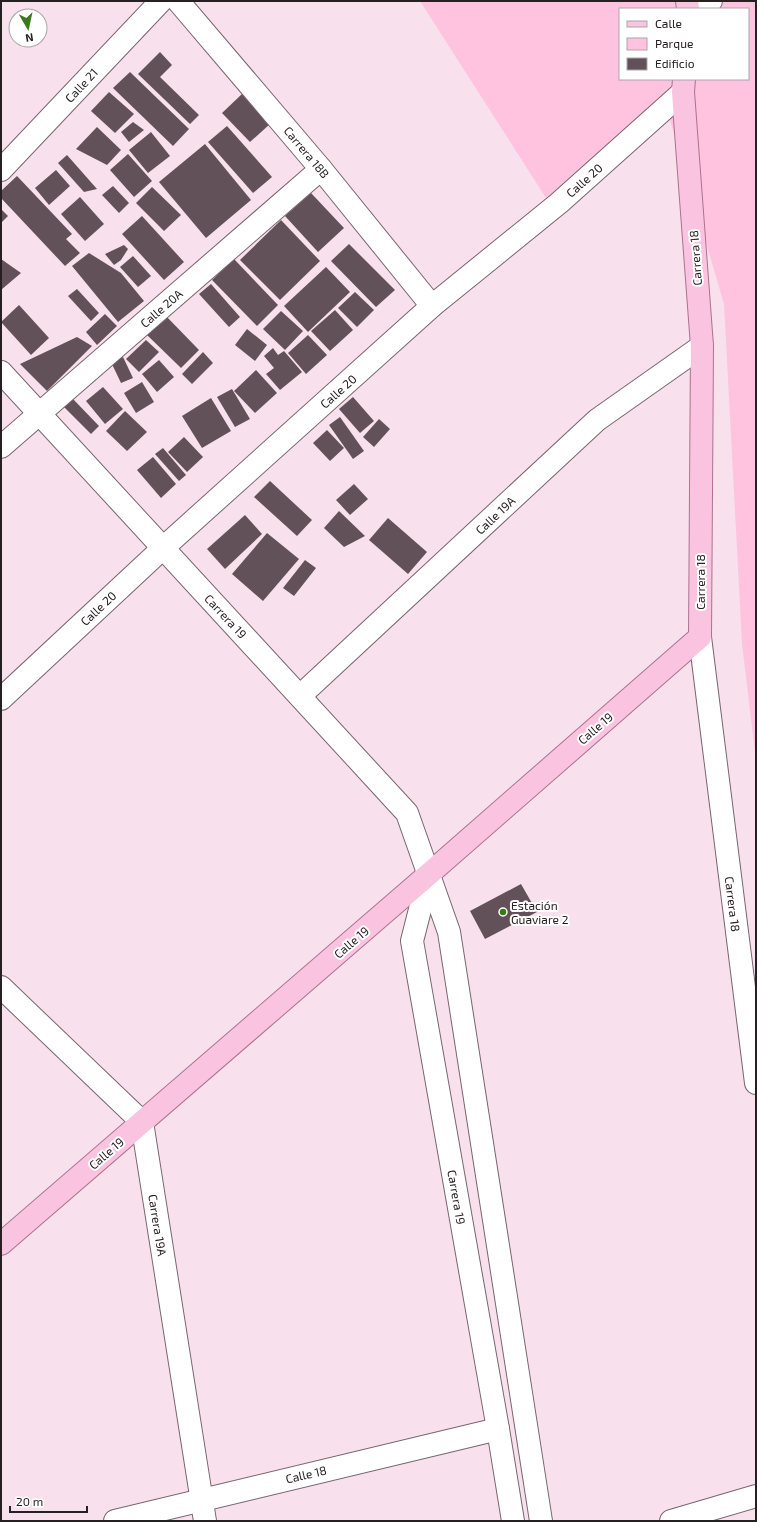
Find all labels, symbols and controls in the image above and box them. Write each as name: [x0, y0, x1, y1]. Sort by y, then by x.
north arrow: [8, 8, 48, 48]
legend: [619, 8, 749, 80]
text: Calle: [655, 16, 682, 30]
text: N: [25, 31, 35, 45]
text: Parque: [655, 36, 693, 50]
text: Edificio: [655, 56, 695, 70]
street label: Calle 21: [62, 65, 100, 105]
street label: Carrera 18B: [281, 123, 333, 181]
street label: Calle 20: [563, 160, 605, 200]
street label: Carrera 18: [686, 230, 704, 286]
street label: Calle 20A: [137, 286, 185, 330]
street label: Calle 20: [317, 371, 359, 411]
street label: Calle 19A: [472, 493, 518, 537]
street label: Carrera 18: [693, 554, 707, 610]
street label: Calle 20: [77, 588, 119, 628]
street label: Carrera 19: [202, 591, 250, 641]
street label: Calle 19: [575, 709, 615, 747]
street label: Carrera 18: [723, 876, 743, 932]
place label: Estación Guaviare 2: [511, 898, 569, 926]
marker: Estación Guaviare 2: [498, 907, 508, 917]
street label: Calle 19: [331, 923, 371, 961]
street label: Calle 19: [86, 1134, 126, 1172]
street label: Carrera 19: [445, 1169, 469, 1225]
street label: Carrera 19A: [146, 1193, 170, 1257]
street label: Calle 18: [284, 1462, 328, 1486]
scale bar: [10, 1488, 87, 1514]
text: 20 m: [16, 1494, 43, 1508]

